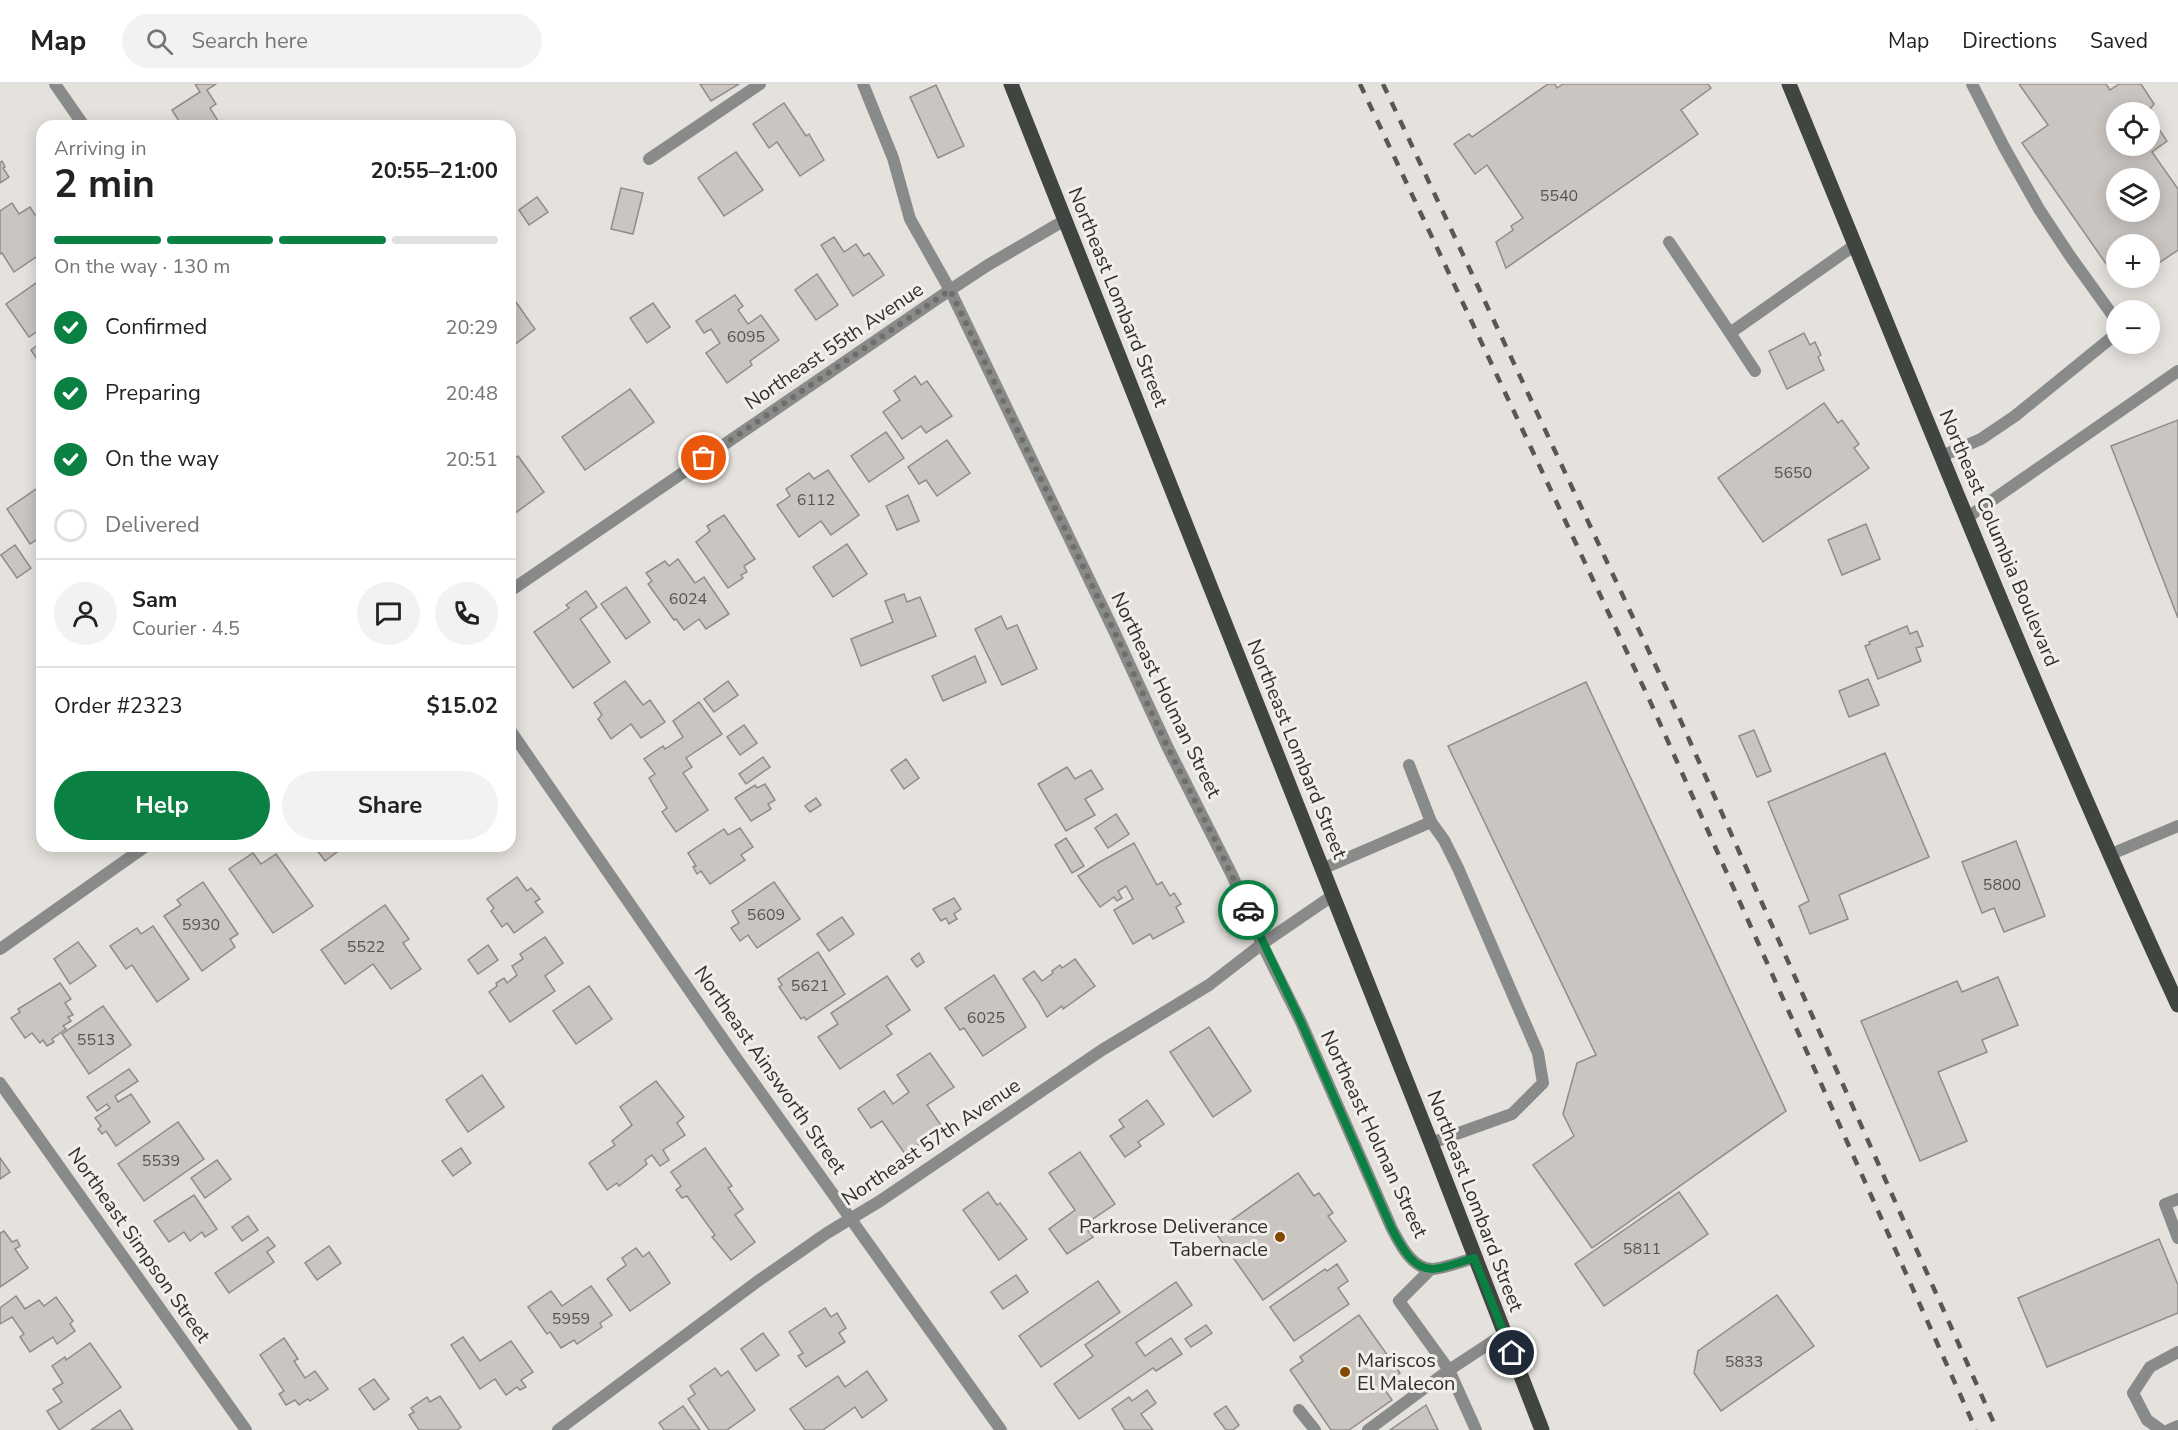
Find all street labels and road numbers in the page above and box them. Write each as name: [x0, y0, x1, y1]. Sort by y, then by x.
street label: Northeast Lombard Street: [1062, 183, 1175, 412]
street label: Northeast 55th Avenue: [739, 276, 929, 416]
street label: Northeast Columbia Boulevard: [1933, 405, 2065, 671]
street label: Northeast Holman Street: [1104, 588, 1228, 803]
street label: Northeast Lombard Street: [1241, 635, 1354, 864]
street label: Northeast Ainsworth Street: [688, 961, 853, 1180]
street label: Northeast Holman Street: [1314, 1026, 1434, 1243]
street label: Northeast 57th Avenue: [836, 1072, 1026, 1212]
street label: Northeast Lombard Street: [1420, 1087, 1530, 1316]
street label: Northeast Simpson Street: [61, 1142, 217, 1349]

